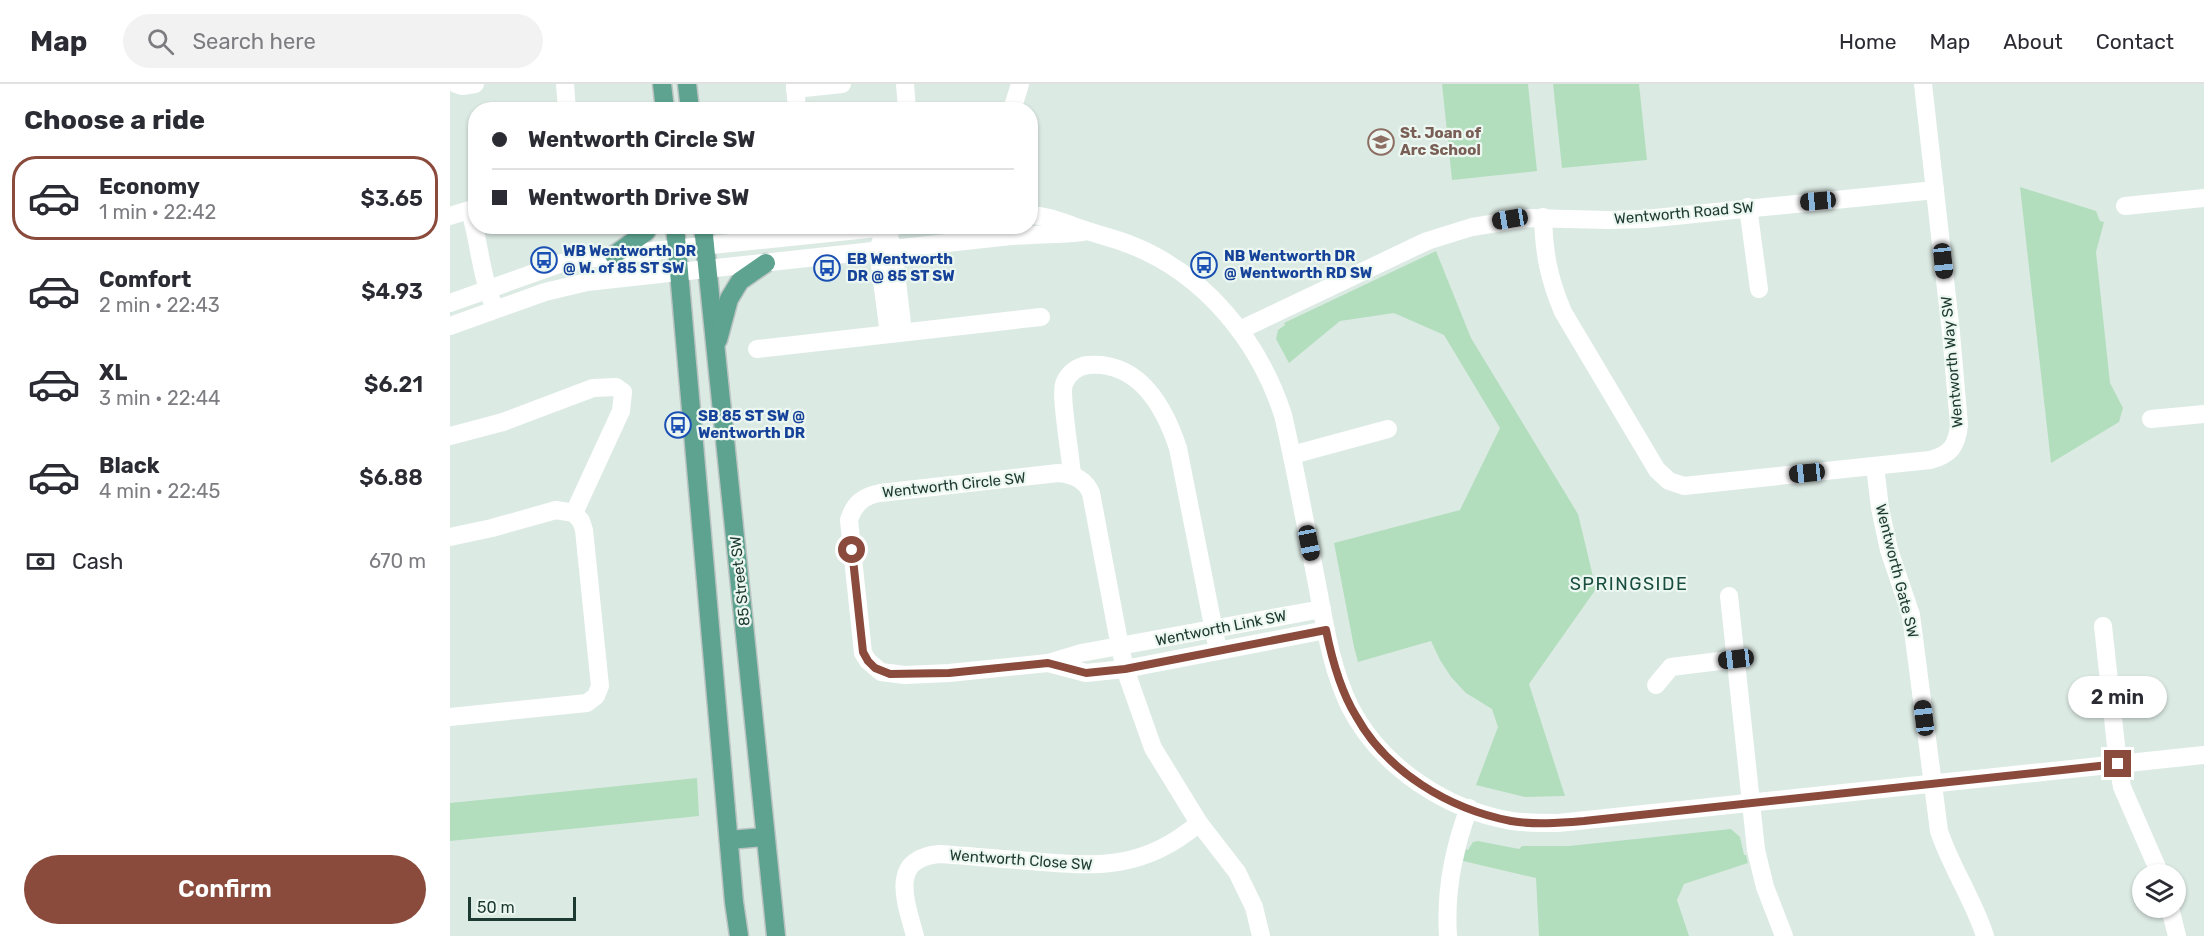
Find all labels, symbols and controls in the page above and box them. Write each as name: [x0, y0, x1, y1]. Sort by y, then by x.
search box: [123, 14, 543, 68]
text: Map: [30, 25, 87, 58]
icon: search: [144, 25, 177, 58]
text: Search here: [192, 28, 316, 55]
text: Home: [1839, 29, 1896, 54]
text: Map: [1929, 29, 1970, 54]
text: About: [2003, 29, 2063, 54]
text: Contact: [2096, 29, 2174, 54]
text: Choose a ride: [24, 104, 205, 136]
place label: St. Joan of Arc School: [1400, 124, 1481, 159]
text: Wentworth Circle SW: [528, 126, 755, 153]
school or university icon: St. Joan of Arc School: [1366, 127, 1396, 157]
icon: car: [27, 171, 81, 225]
text: Economy: [99, 173, 200, 200]
text: Wentworth Drive SW: [528, 184, 749, 211]
text: $3.65: [361, 185, 423, 212]
car: [1799, 190, 1837, 212]
street label: Wentworth Road SW: [1613, 198, 1755, 228]
text: 1 min · 22:42: [99, 200, 216, 224]
car: [1491, 207, 1529, 231]
place label: WB Wentworth DR @ W. of 85 ST SW: [563, 242, 696, 277]
car: [1932, 242, 1954, 280]
bus stop icon: WB Wentworth DR @ W. of 85 ST SW: [529, 245, 559, 275]
place label: NB Wentworth DR @ Wentworth RD SW: [1224, 247, 1372, 282]
place label: EB Wentworth DR @ 85 ST SW: [847, 250, 955, 285]
bus stop icon: NB Wentworth DR @ Wentworth RD SW: [1189, 250, 1219, 280]
bus stop icon: EB Wentworth DR @ 85 ST SW: [812, 253, 842, 283]
icon: car: [27, 264, 81, 318]
text: Comfort: [99, 266, 191, 293]
text: $4.93: [361, 278, 423, 305]
text: 2 min · 22:43: [99, 293, 220, 317]
street label: Wentworth Way SW: [1937, 295, 1967, 429]
icon: car: [27, 357, 81, 411]
text: XL: [99, 359, 127, 386]
text: $6.21: [364, 371, 423, 398]
text: 3 min · 22:44: [99, 386, 221, 410]
place label: SB 85 ST SW @ Wentworth DR: [698, 407, 805, 442]
bus stop icon: SB 85 ST SW @ Wentworth DR: [663, 410, 693, 440]
icon: car: [27, 450, 81, 504]
text: Black: [99, 452, 160, 479]
car: [1788, 462, 1826, 484]
text: $6.88: [359, 464, 423, 491]
street label: Wentworth Circle SW: [881, 469, 1027, 501]
text: 4 min · 22:45: [99, 479, 220, 503]
street label: Wentworth Gate SW: [1872, 502, 1922, 640]
car: [1297, 524, 1321, 562]
street label: 85 Street SW: [726, 535, 754, 627]
route start: [838, 536, 865, 563]
icon: cash: [24, 545, 57, 578]
text: Cash: [72, 548, 123, 575]
text: 670 m: [369, 549, 426, 573]
district label: SPRINGSIDE: [1570, 573, 1688, 595]
street label: Wentworth Link SW: [1154, 606, 1288, 650]
car: [1717, 648, 1755, 670]
callout: 2 min: [2068, 677, 2168, 719]
text: 2 min: [2091, 685, 2144, 709]
car: [1913, 699, 1935, 737]
route end: [2104, 750, 2131, 777]
street label: Wentworth Close SW: [949, 846, 1093, 874]
button: Confirm: [24, 855, 426, 924]
map controls: [2132, 864, 2186, 918]
button: layers: [2132, 864, 2186, 918]
scale bar: [468, 894, 576, 922]
text: 50 m: [477, 898, 515, 917]

